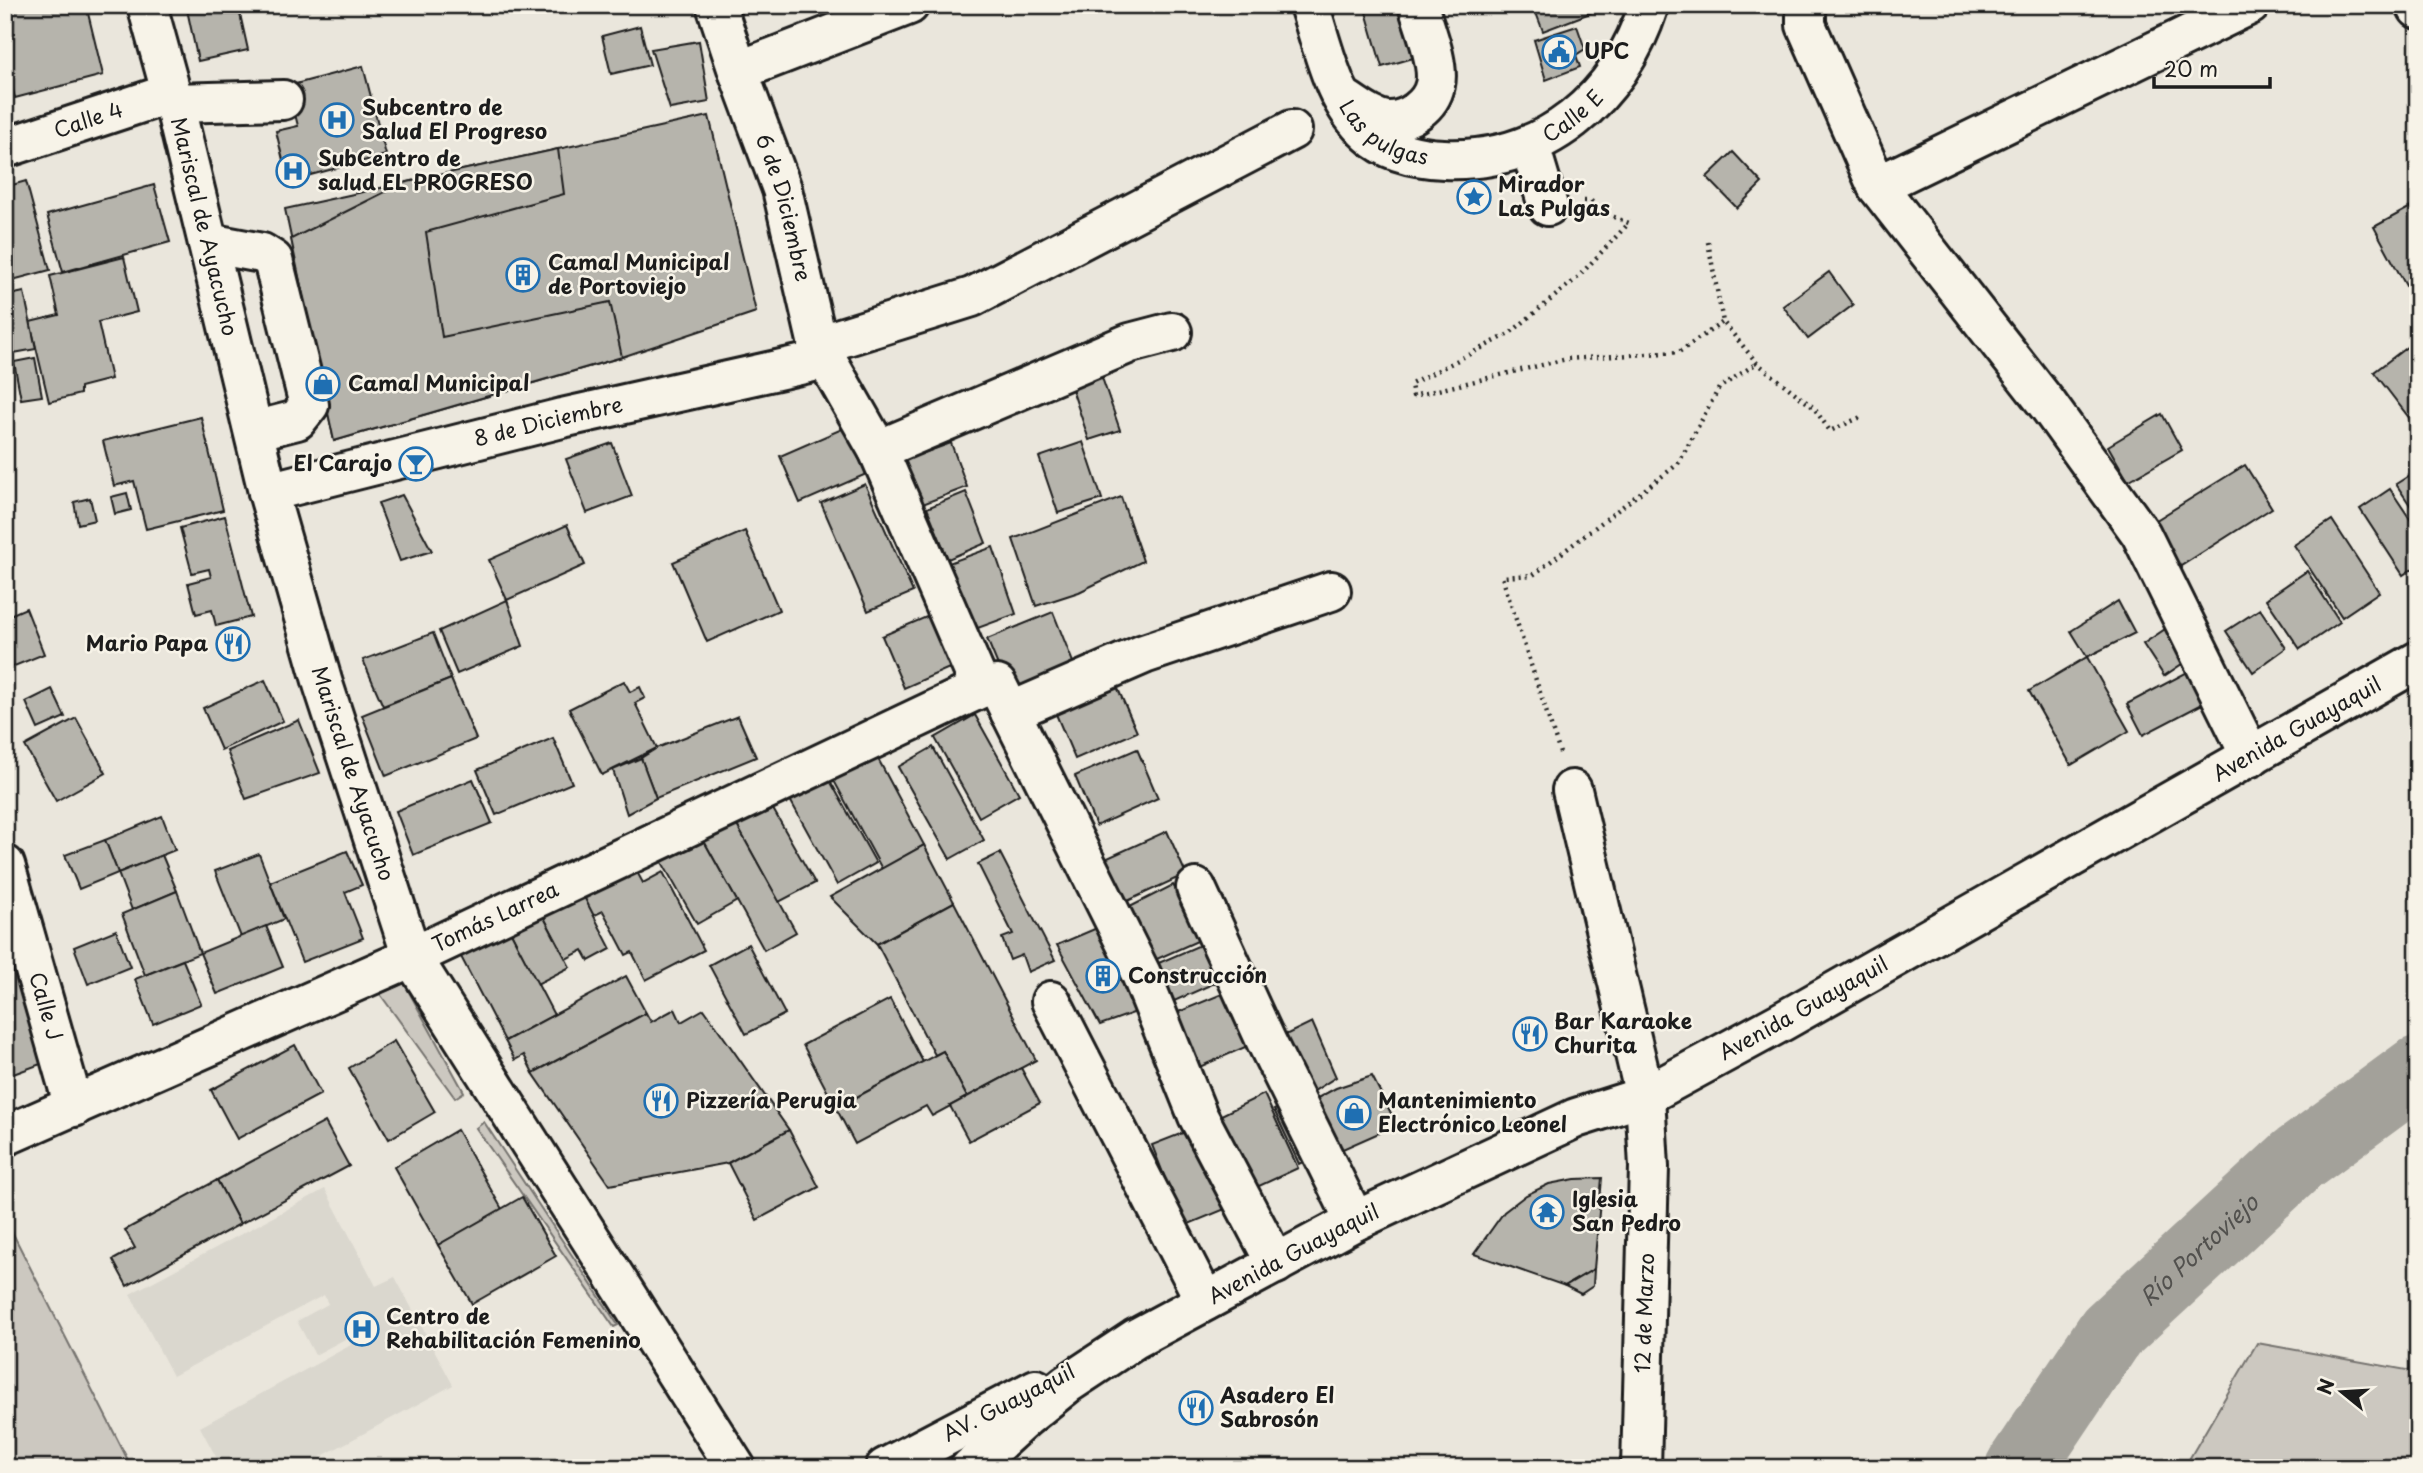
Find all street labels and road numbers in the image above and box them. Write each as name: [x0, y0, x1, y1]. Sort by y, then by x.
street label: Calle E: [1536, 82, 1610, 149]
street label: Calle 4: [49, 92, 127, 145]
street label: Las pulgas: [1332, 93, 1431, 172]
street label: Mariscal de Ayacucho: [164, 114, 248, 339]
street label: 6 de Diciembre: [749, 129, 821, 284]
street label: 8 de Diciembre: [470, 387, 625, 454]
street label: Mariscal de Ayacucho: [305, 662, 404, 885]
street label: Avenida Guayaquil: [2206, 667, 2386, 788]
street label: Tomás Larrea: [426, 872, 564, 959]
street label: Avenida Guayaquil: [1712, 947, 1893, 1067]
street label: Calle J: [22, 968, 72, 1044]
street label: Avenida Guayaquil: [1202, 1194, 1384, 1311]
street label: 12 de Marzo: [1625, 1252, 1661, 1374]
street label: AV. Guayaquil: [936, 1354, 1080, 1448]

